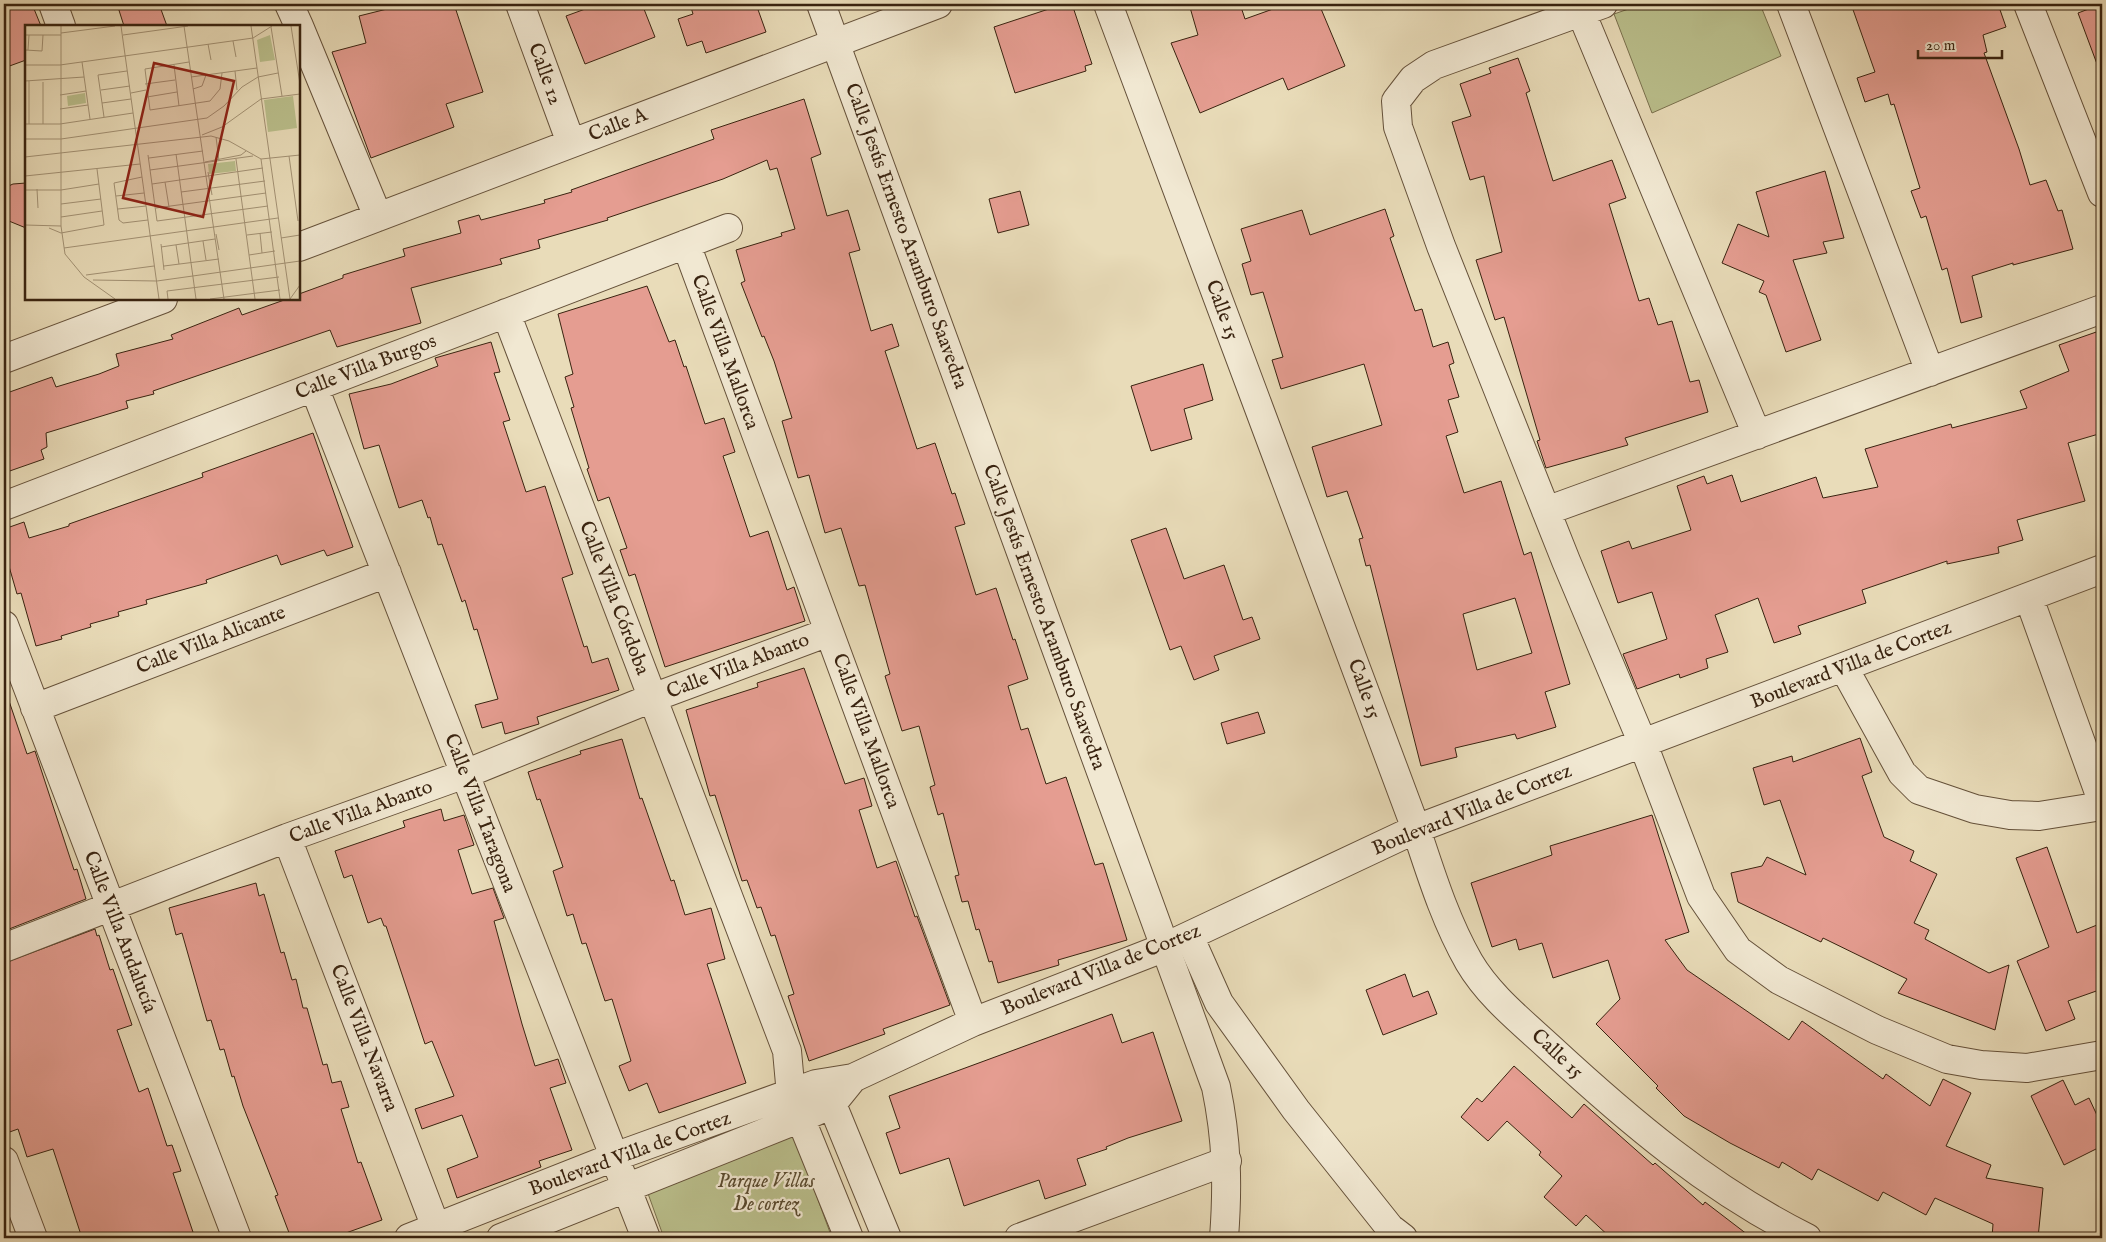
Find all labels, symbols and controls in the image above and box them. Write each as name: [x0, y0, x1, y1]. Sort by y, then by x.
inset map: [25, 25, 300, 300]
scale bar: [1918, 28, 2002, 60]
text: 20 m: [1926, 36, 1956, 55]
street label: Calle 12: [522, 40, 568, 108]
street label: Calle Jesús Ernesto Aramburo Saavedra: [839, 80, 973, 392]
street label: Calle A: [585, 102, 651, 148]
street label: Calle Villa Mallorca: [685, 271, 765, 433]
street label: Calle 15: [1200, 277, 1244, 343]
street label: Calle Villa Burgos: [292, 329, 440, 405]
street label: Calle Jesús Ernesto Aramburo Saavedra: [977, 461, 1111, 773]
street label: Calle Villa Córdoba: [573, 517, 655, 679]
street label: Calle Villa Alicante: [133, 600, 289, 680]
street label: Boulevard Villa de Cortez: [1747, 615, 1955, 715]
street label: Calle Villa Abanto: [663, 627, 813, 705]
street label: Calle Villa Mallorca: [826, 650, 906, 812]
street label: Calle 15: [1342, 656, 1386, 722]
street label: Calle Villa Taragona: [438, 730, 522, 896]
street label: Boulevard Villa de Cortez: [1369, 759, 1575, 861]
street label: Calle Villa Abanto: [286, 774, 436, 850]
street label: Calle Villa Andalucía: [78, 847, 163, 1017]
street label: Boulevard Villa de Cortez: [998, 919, 1204, 1021]
street label: Calle Villa Navarra: [324, 961, 404, 1115]
street label: Calle 15: [1526, 1024, 1588, 1084]
street label: Boulevard Villa de Cortez: [526, 1106, 734, 1202]
park label: Parque Villas De cortez: [717, 1169, 815, 1217]

